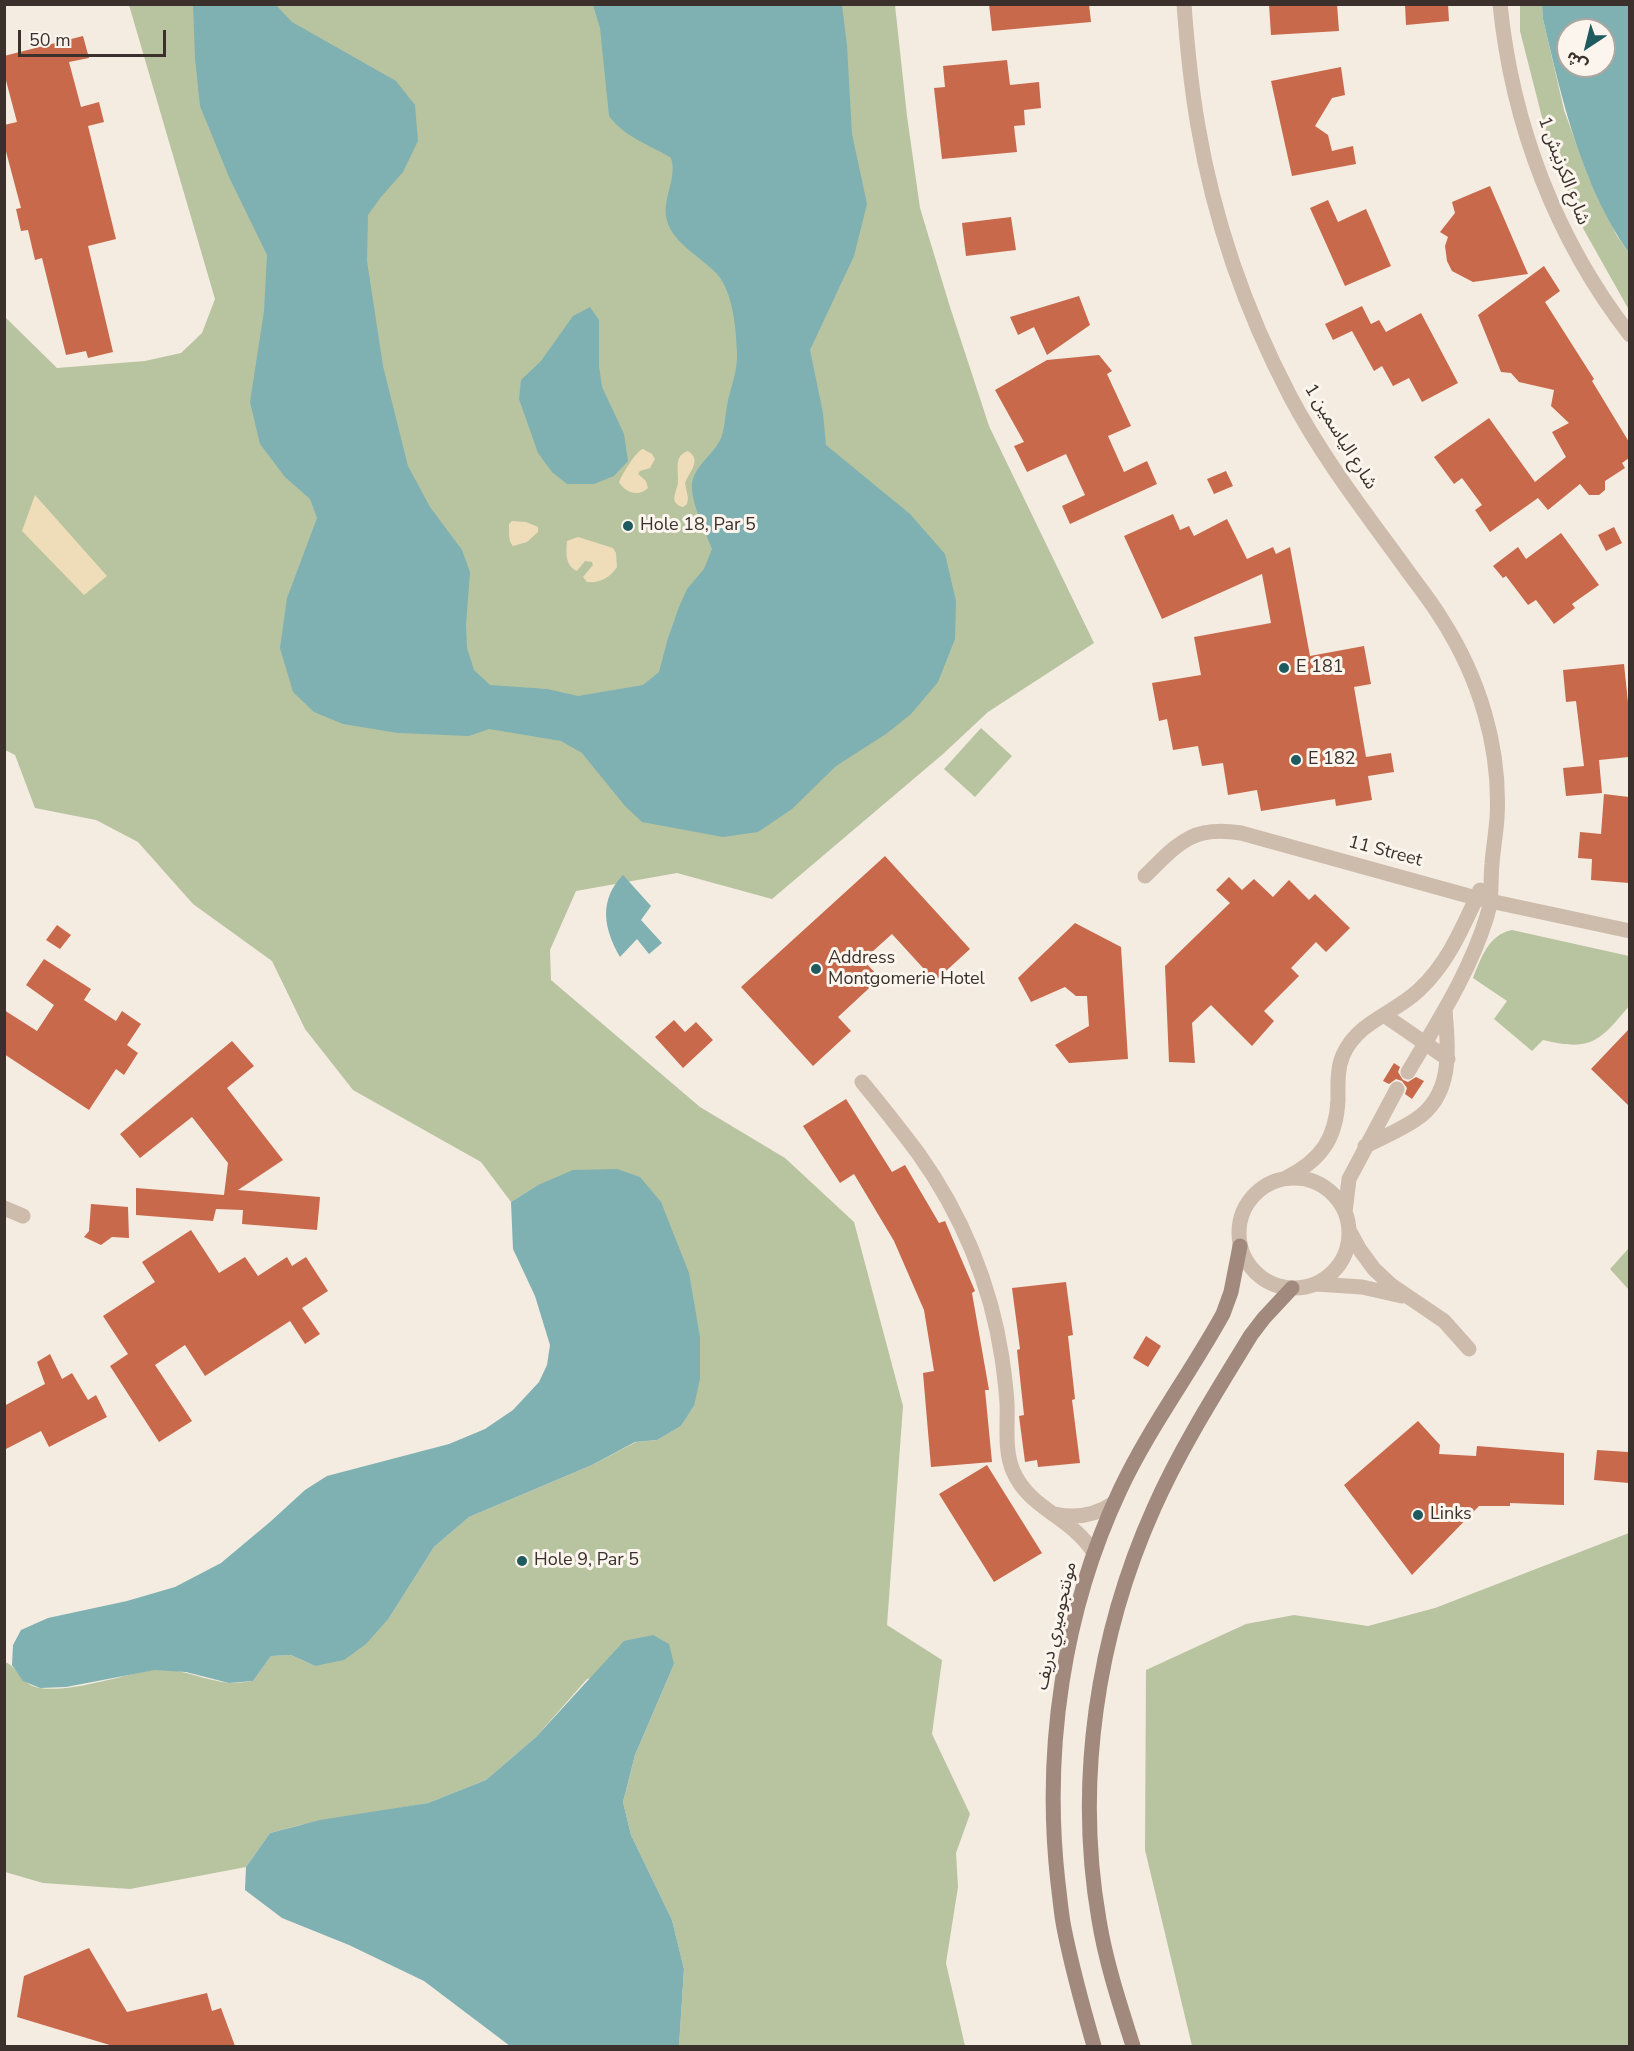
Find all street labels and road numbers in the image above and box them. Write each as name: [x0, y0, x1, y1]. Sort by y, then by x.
street label: شارع الكرنيش 1: [1532, 114, 1594, 228]
street label: شارع الياسمين 1: [1299, 380, 1381, 494]
street label: 11 Street: [1346, 832, 1424, 872]
street label: مونتجوميري دريف: [1032, 1560, 1082, 1692]

